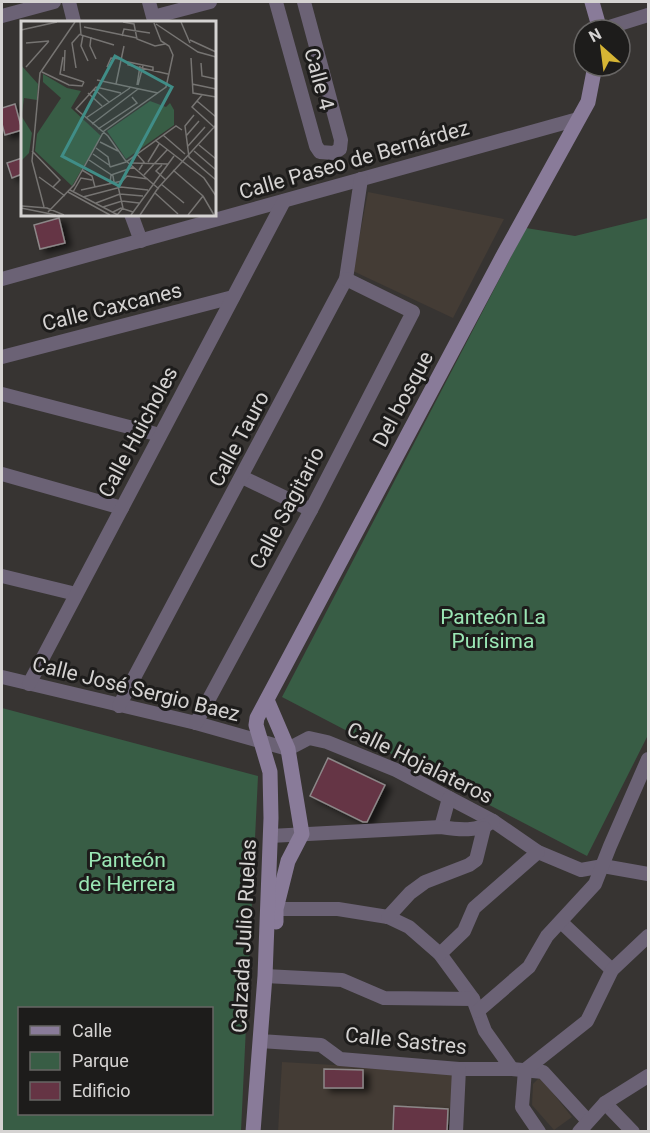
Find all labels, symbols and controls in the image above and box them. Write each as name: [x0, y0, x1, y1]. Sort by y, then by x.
north arrow: [572, 18, 632, 78]
inset map: [21, 21, 216, 216]
text: N: [586, 24, 605, 46]
street label: Calle 4: [299, 45, 339, 113]
street label: Calle Paseo de Bernárdez: [236, 116, 472, 204]
street label: Calle Caxcanes: [40, 278, 184, 336]
street label: Del bosque: [368, 347, 438, 451]
street label: Calle Huicholes: [93, 362, 183, 502]
street label: Calle Tauro: [204, 387, 274, 491]
street label: Calle Sagitario: [245, 443, 329, 573]
park label: Panteón La Purísima: [440, 605, 546, 653]
street label: Calle José Sergio Baez: [30, 652, 242, 726]
street label: Calle Hojalateros: [343, 717, 497, 809]
street label: Calzada Julio Ruelas: [227, 838, 261, 1034]
park label: Panteón de Herrera: [78, 848, 176, 896]
legend: [18, 1007, 213, 1115]
text: Calle: [72, 1020, 112, 1041]
street label: Calle Sastres: [344, 1023, 468, 1059]
text: Parque: [72, 1050, 129, 1071]
text: Edificio: [72, 1080, 131, 1101]

